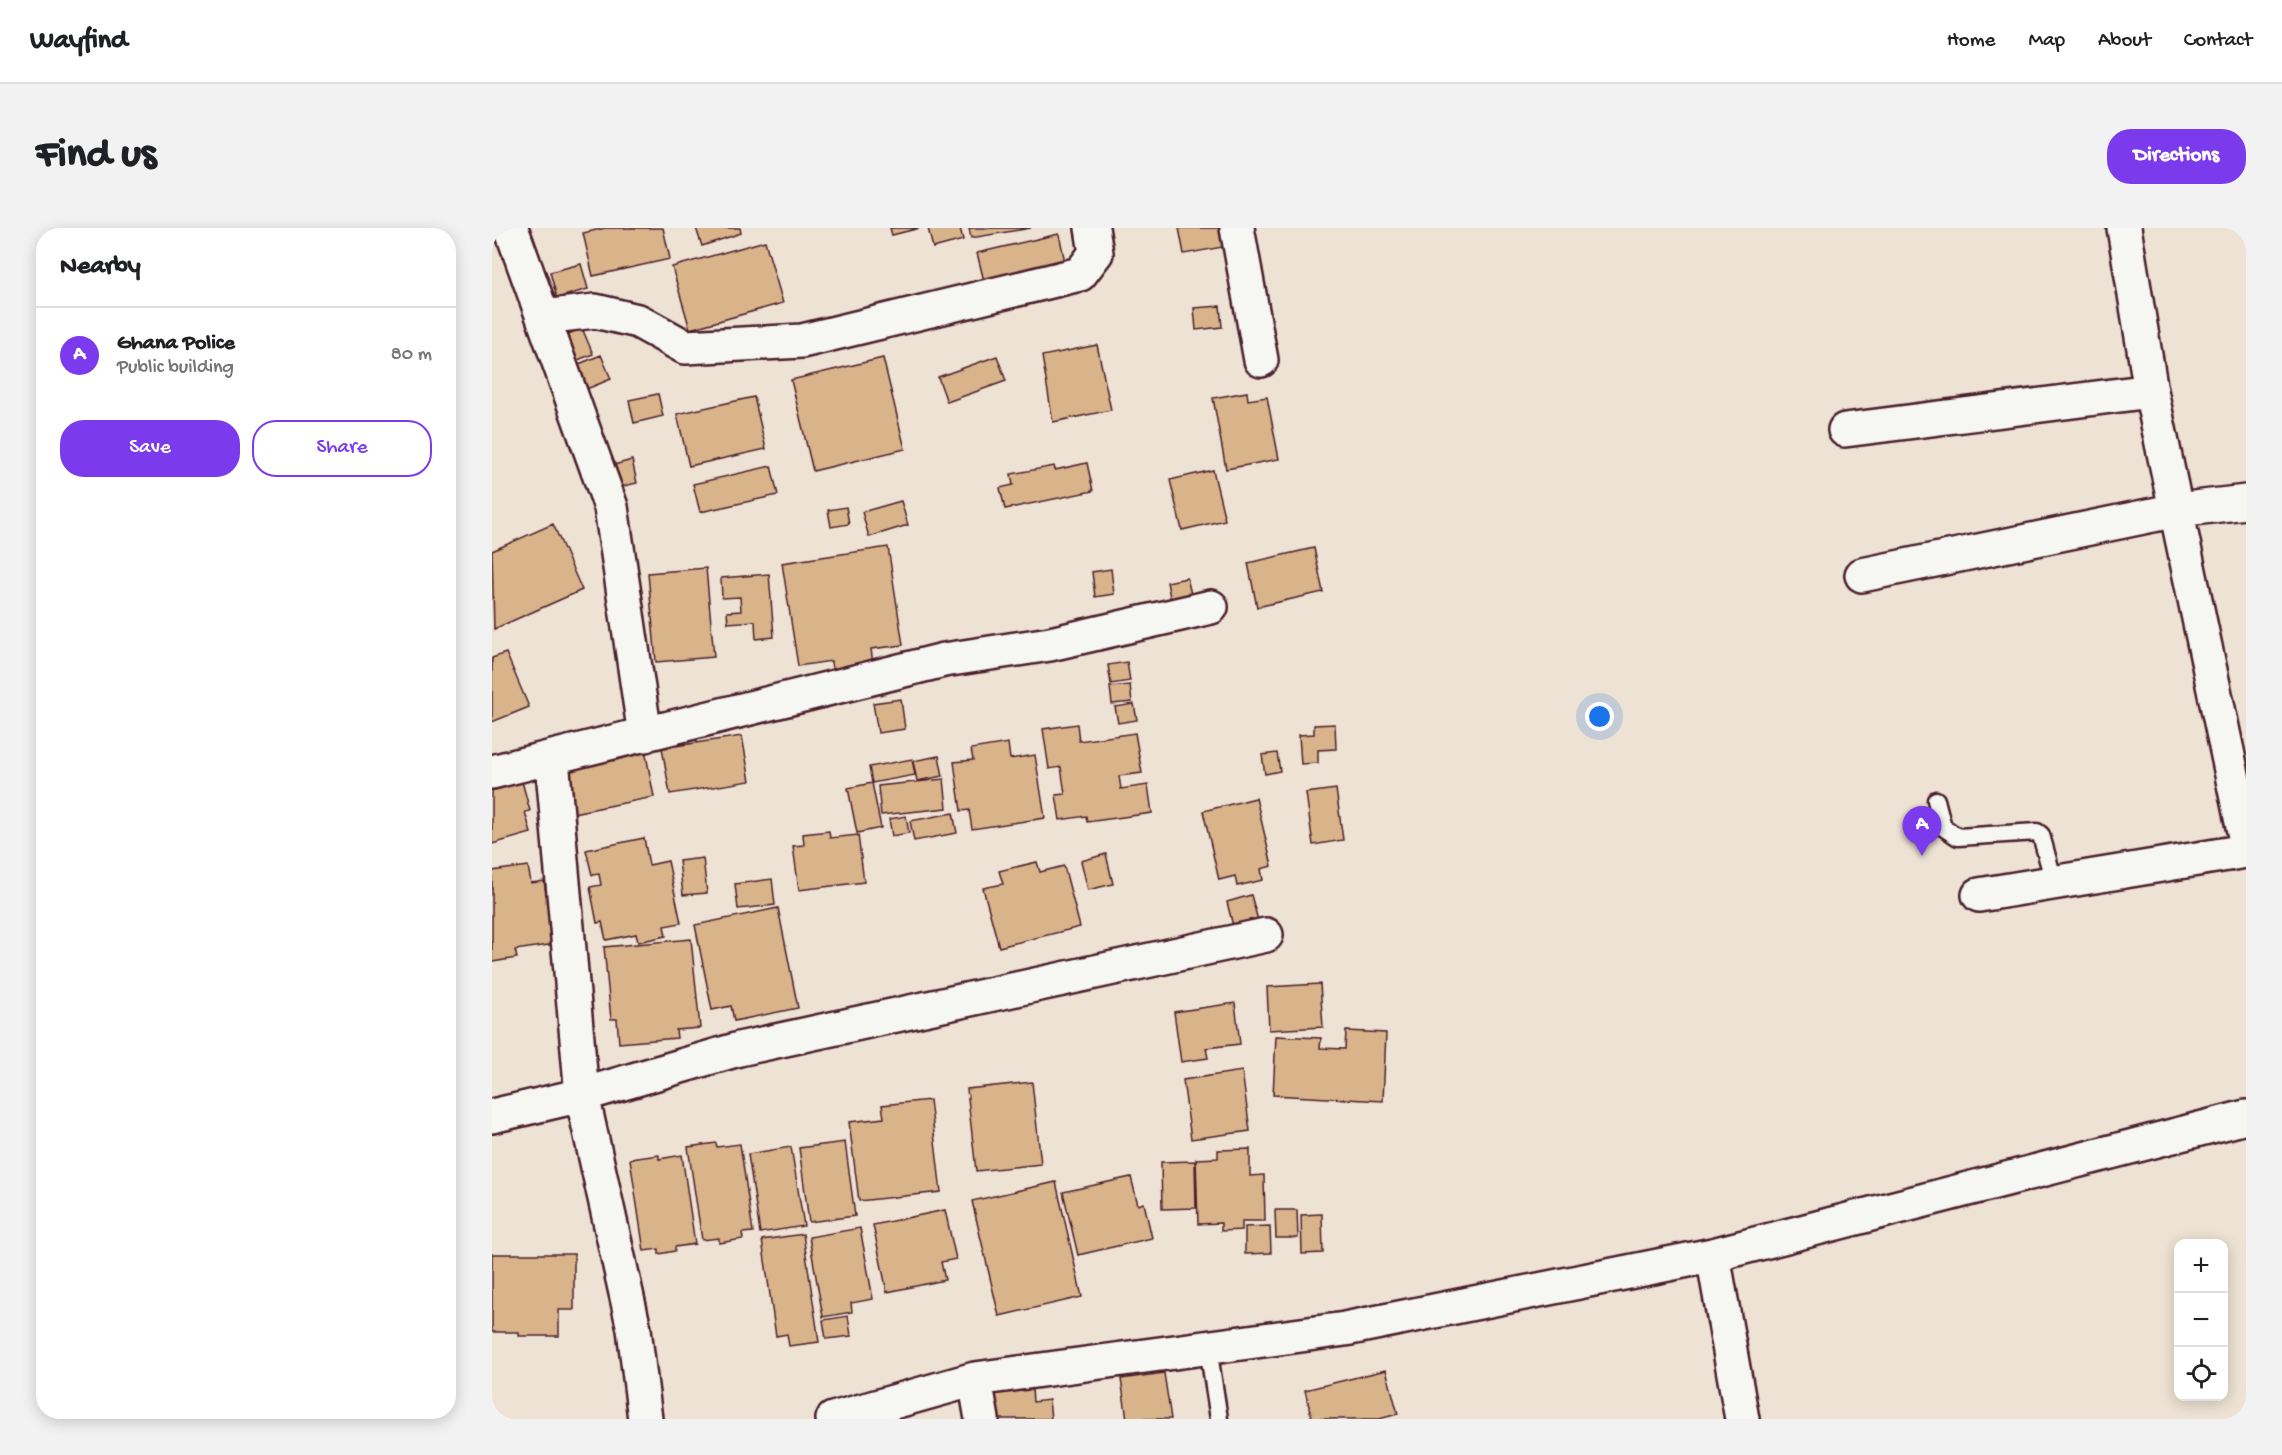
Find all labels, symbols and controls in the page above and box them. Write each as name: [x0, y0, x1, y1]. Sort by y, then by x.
text: Wayfind: [30, 25, 127, 58]
text: Home: [1947, 29, 1995, 54]
text: Map: [2028, 29, 2065, 54]
text: About: [2098, 29, 2151, 54]
text: Contact: [2184, 29, 2252, 54]
button: Directions: [2107, 129, 2246, 184]
text: Find us: [36, 132, 156, 181]
text: Nearby: [60, 252, 141, 283]
text: Ghana Police: [117, 331, 235, 357]
text: A: [74, 344, 85, 367]
text: 80 m: [391, 344, 432, 367]
text: Public building: [117, 357, 234, 380]
button: Save: [60, 420, 240, 477]
button: Share: [252, 420, 432, 477]
your location: [1585, 702, 1614, 731]
pin: A: [1902, 806, 1942, 856]
map controls: [2174, 1239, 2228, 1401]
button: +: [2174, 1239, 2228, 1293]
button: −: [2174, 1293, 2228, 1347]
button: locate: [2174, 1347, 2228, 1401]

